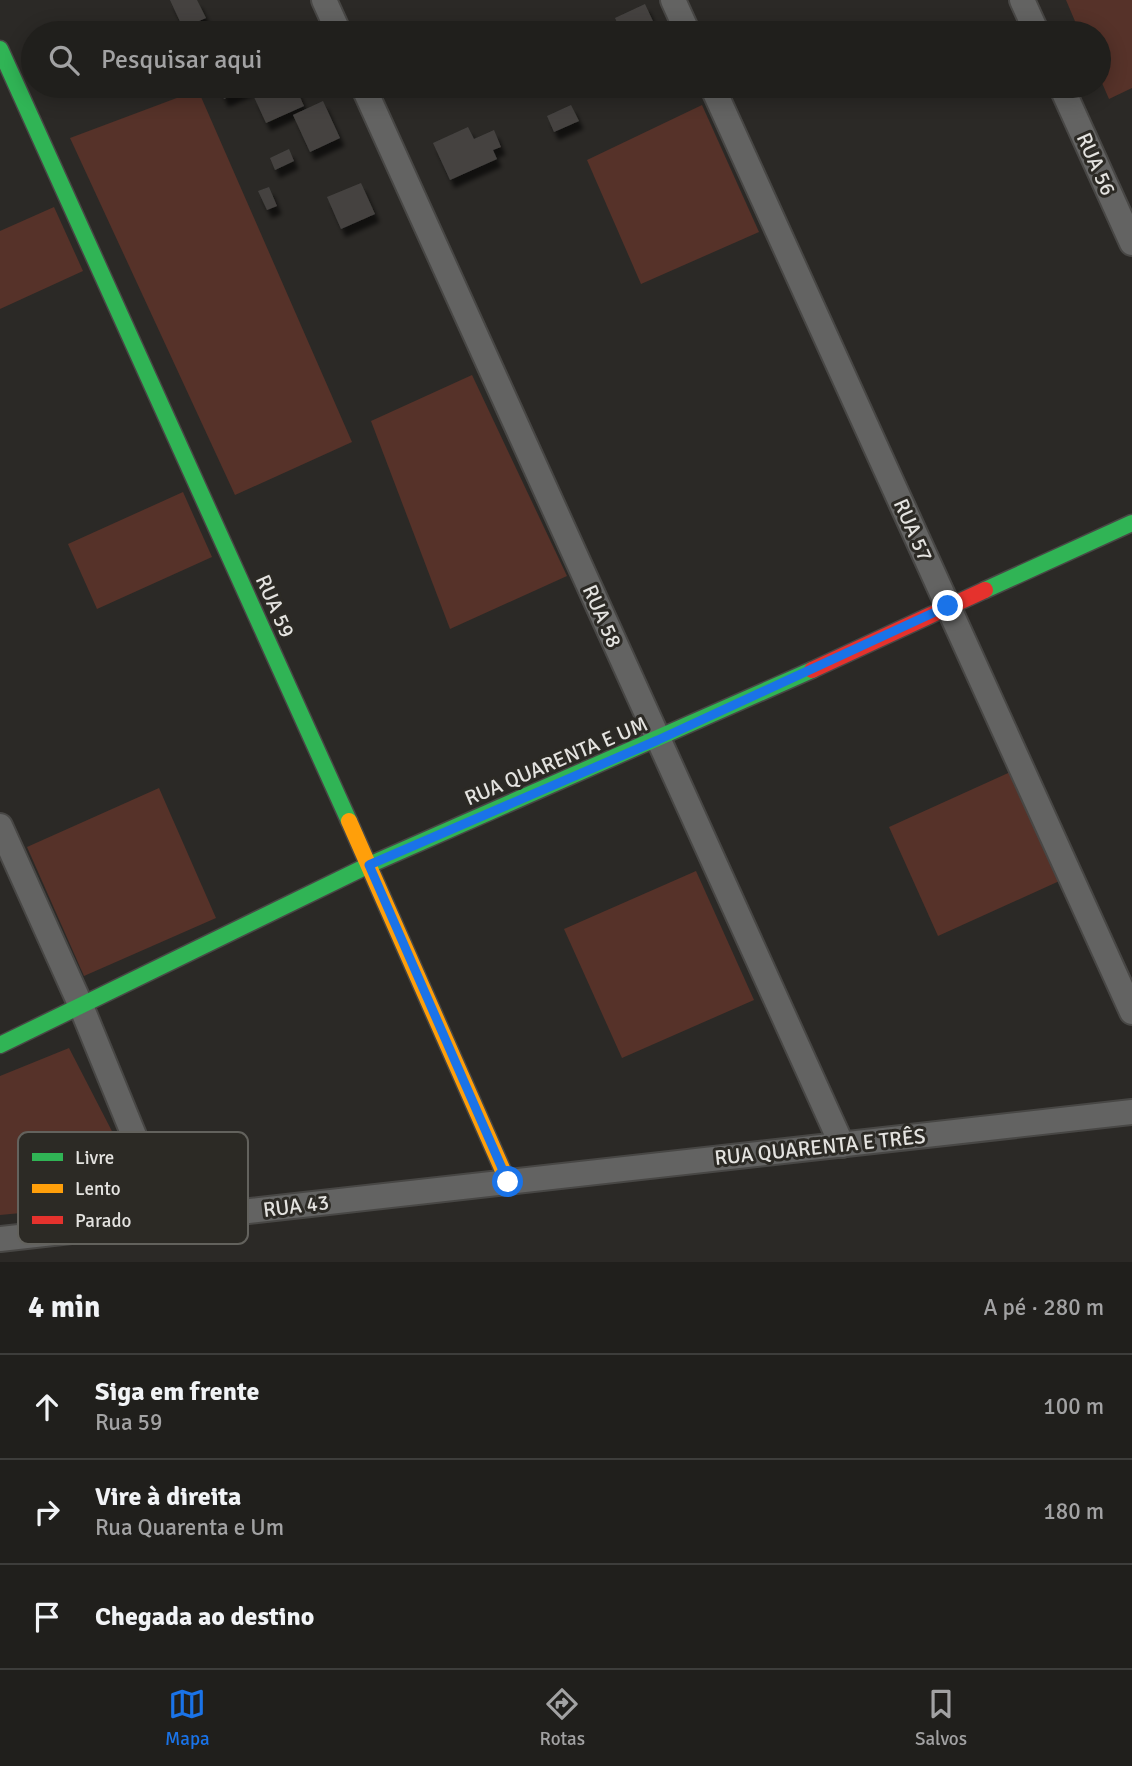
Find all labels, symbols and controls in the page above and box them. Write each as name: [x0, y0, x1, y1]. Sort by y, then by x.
search box: [21, 21, 1111, 98]
icon: search: [45, 41, 83, 79]
text: Pesquisar aqui: [101, 44, 262, 76]
street label: RUA 56: [1071, 129, 1121, 199]
street label: RUA 57: [888, 495, 938, 565]
street label: RUA 59: [250, 571, 300, 641]
street label: RUA 58: [577, 581, 627, 651]
route end: [932, 590, 963, 621]
street label: RUA QUARENTA E UM: [461, 711, 651, 811]
street label: RUA QUARENTA E TRÊS: [713, 1123, 927, 1171]
legend: [18, 1132, 248, 1244]
text: Livre: [75, 1146, 114, 1170]
route start: [492, 1166, 523, 1197]
text: Lento: [75, 1177, 121, 1201]
street label: RUA 43: [262, 1189, 330, 1223]
text: Parado: [75, 1209, 131, 1233]
text: 4 min: [28, 1289, 100, 1326]
text: A pé · 280 m: [983, 1293, 1104, 1322]
text: Siga em frente: [95, 1376, 259, 1408]
icon: ahead: [28, 1388, 66, 1426]
text: 100 m: [1043, 1392, 1104, 1421]
text: Rua 59: [95, 1408, 162, 1437]
text: Vire à direita: [95, 1481, 241, 1513]
icon: right: [28, 1493, 66, 1531]
text: 180 m: [1043, 1497, 1104, 1526]
text: Rua Quarenta e Um: [95, 1513, 284, 1542]
icon: arrive: [28, 1598, 66, 1636]
text: Chegada ao destino: [95, 1601, 314, 1633]
tab: Mapa: [165, 1685, 210, 1751]
tab: Rotas: [540, 1685, 585, 1751]
tab: Salvos: [915, 1685, 967, 1751]

